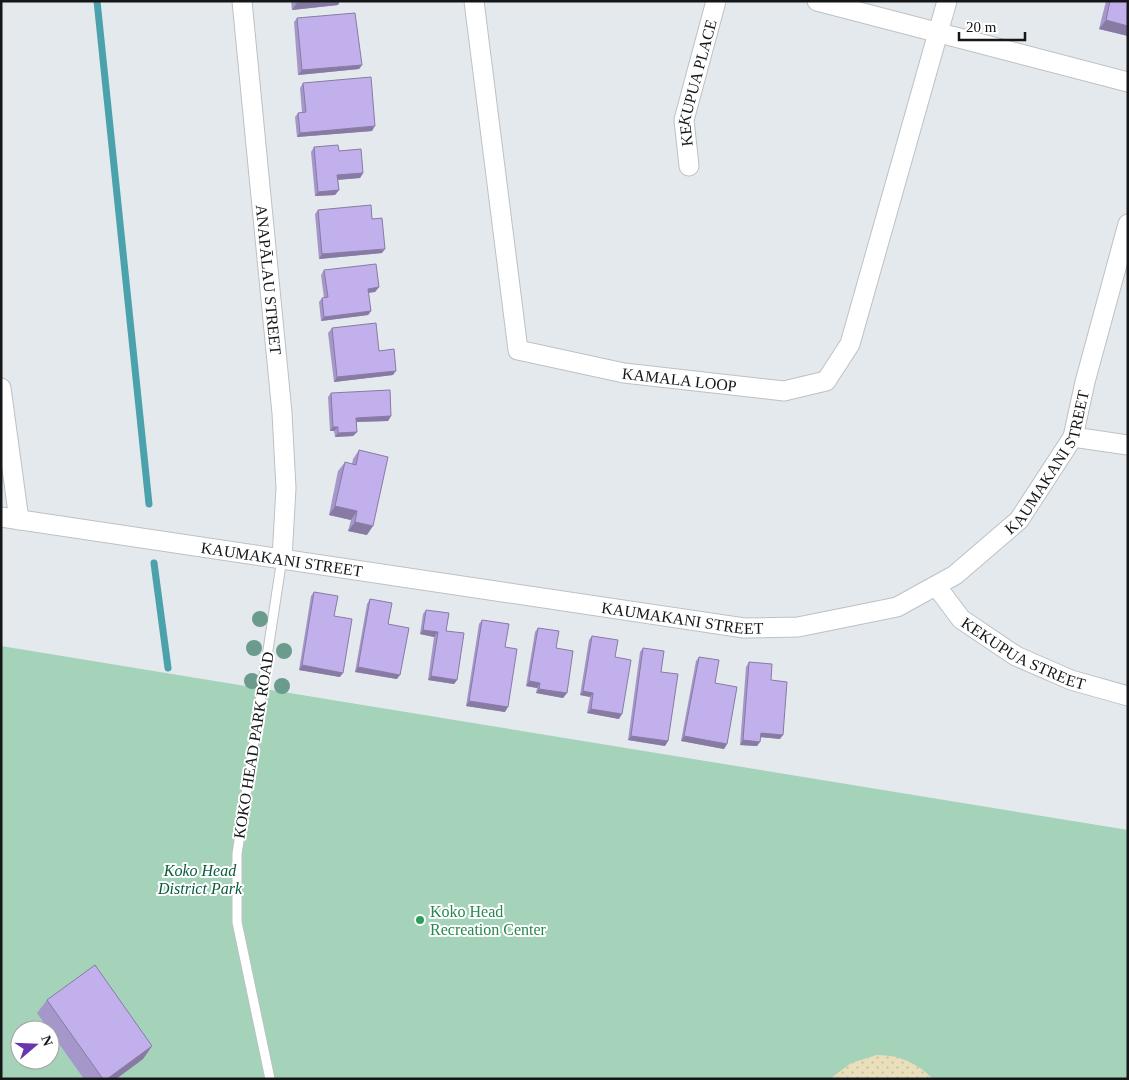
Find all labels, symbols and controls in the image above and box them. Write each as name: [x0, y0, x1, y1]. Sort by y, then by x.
scale bar: [959, 10, 1025, 42]
street label: KEKUPUA PLACE: [675, 18, 720, 147]
text: 20 m: [966, 19, 997, 35]
street label: ANAPĀLAU STREET: [253, 204, 284, 356]
street label: KAMALA LOOP: [621, 365, 738, 395]
street label: KAUMAKANI STREET: [1001, 388, 1092, 538]
street label: KAUMAKANI STREET: [200, 539, 364, 580]
street label: KAUMAKANI STREET: [600, 599, 764, 637]
street label: KEKUPUA STREET: [958, 614, 1088, 693]
street label: KOKO HEAD PARK ROAD: [230, 650, 277, 840]
park label: Koko Head District Park: [157, 862, 243, 897]
place label: Koko Head Recreation Center: [430, 903, 547, 938]
marker: Koko Head Recreation Center: [414, 914, 426, 926]
north arrow: [10, 1020, 60, 1070]
text: N: [38, 1034, 56, 1048]

